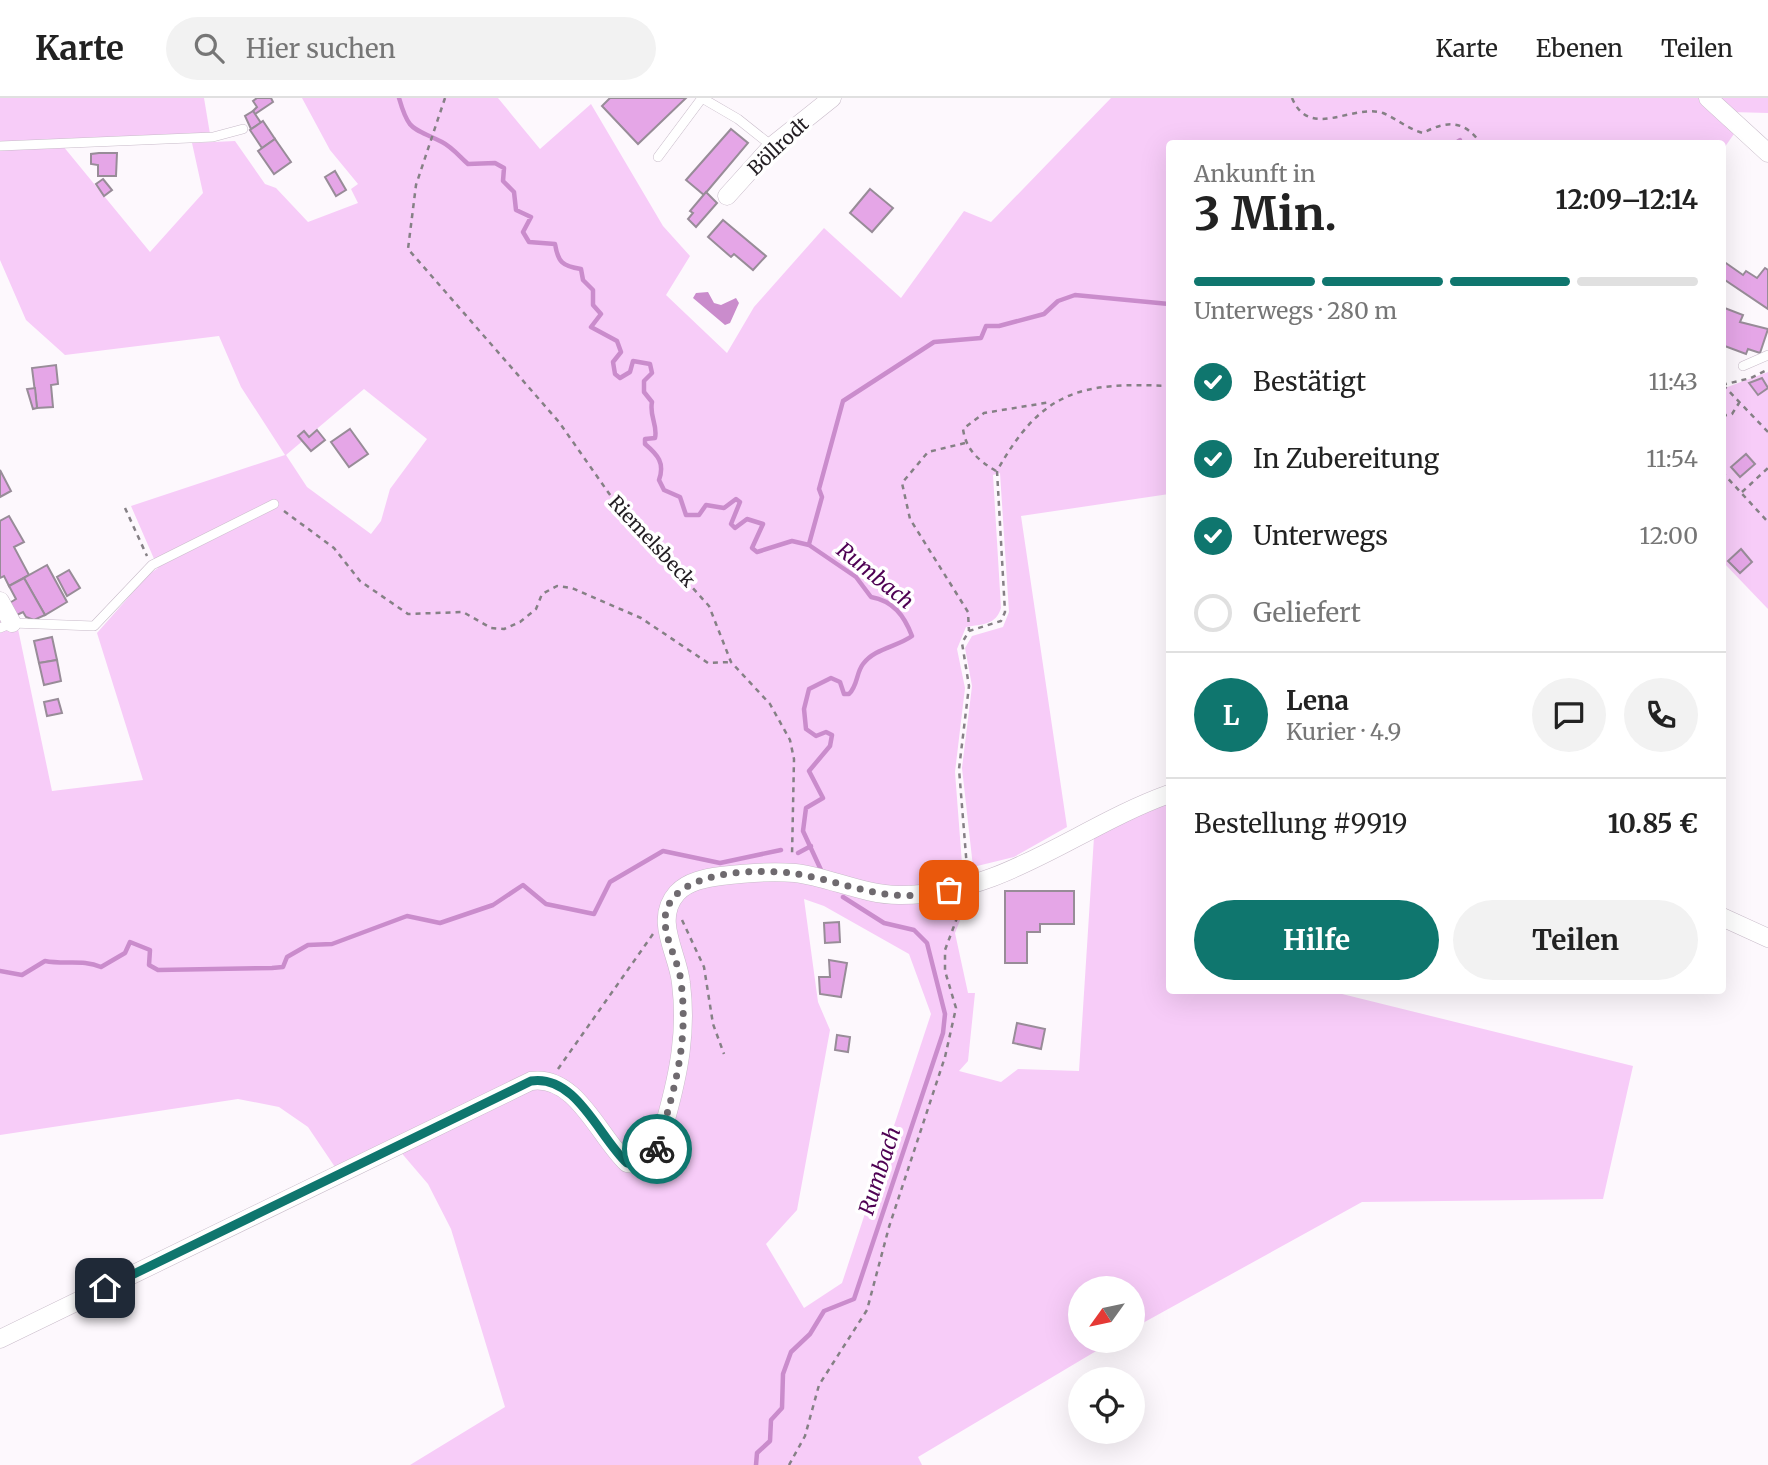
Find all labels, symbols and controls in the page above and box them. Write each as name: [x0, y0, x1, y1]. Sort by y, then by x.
search box: [166, 17, 656, 80]
text: Karte: [35, 28, 124, 69]
icon: search: [190, 29, 228, 67]
text: Hier suchen: [246, 32, 396, 65]
text: Karte: [1435, 33, 1498, 64]
text: Ebenen: [1536, 33, 1623, 64]
text: Teilen: [1661, 33, 1733, 64]
street label: Böllrodt: [743, 111, 814, 180]
text: Ankunft in: [1194, 159, 1316, 188]
text: 12:09–12:14: [1556, 183, 1698, 216]
text: 3 Min.: [1194, 185, 1337, 243]
text: Unterwegs · 280 m: [1194, 296, 1397, 325]
icon: check: [1194, 363, 1232, 401]
text: Bestätigt: [1253, 365, 1366, 398]
text: 11:43: [1649, 367, 1698, 396]
icon: check: [1194, 440, 1232, 478]
text: In Zubereitung: [1253, 442, 1439, 475]
text: 11:54: [1646, 444, 1698, 473]
street label: Riemelsbeck: [603, 490, 701, 592]
icon: check: [1194, 517, 1232, 555]
text: Unterwegs: [1253, 519, 1388, 552]
text: 12:00: [1640, 521, 1698, 550]
water label: Rumbach: [831, 536, 919, 615]
text: Geliefert: [1253, 596, 1361, 629]
button: chat: [1532, 678, 1606, 752]
button: phone: [1624, 678, 1698, 752]
text: Lena: [1286, 684, 1349, 717]
text: L: [1223, 699, 1239, 732]
text: Kurier · 4.9: [1286, 717, 1401, 746]
text: Bestellung #9919: [1194, 807, 1408, 840]
text: 10.85 €: [1608, 807, 1698, 840]
pin: [919, 860, 979, 920]
icon: bag: [930, 871, 968, 909]
button: Hilfe: [1194, 900, 1439, 980]
button: Teilen: [1453, 900, 1698, 980]
courier: [622, 1114, 692, 1184]
water label: Rumbach: [853, 1123, 906, 1218]
icon: bike: [638, 1130, 676, 1168]
pin: [75, 1258, 135, 1318]
icon: home: [86, 1269, 124, 1307]
north arrow: [1068, 1276, 1144, 1353]
map controls: [1068, 1276, 1145, 1444]
button: locate: [1068, 1367, 1145, 1444]

